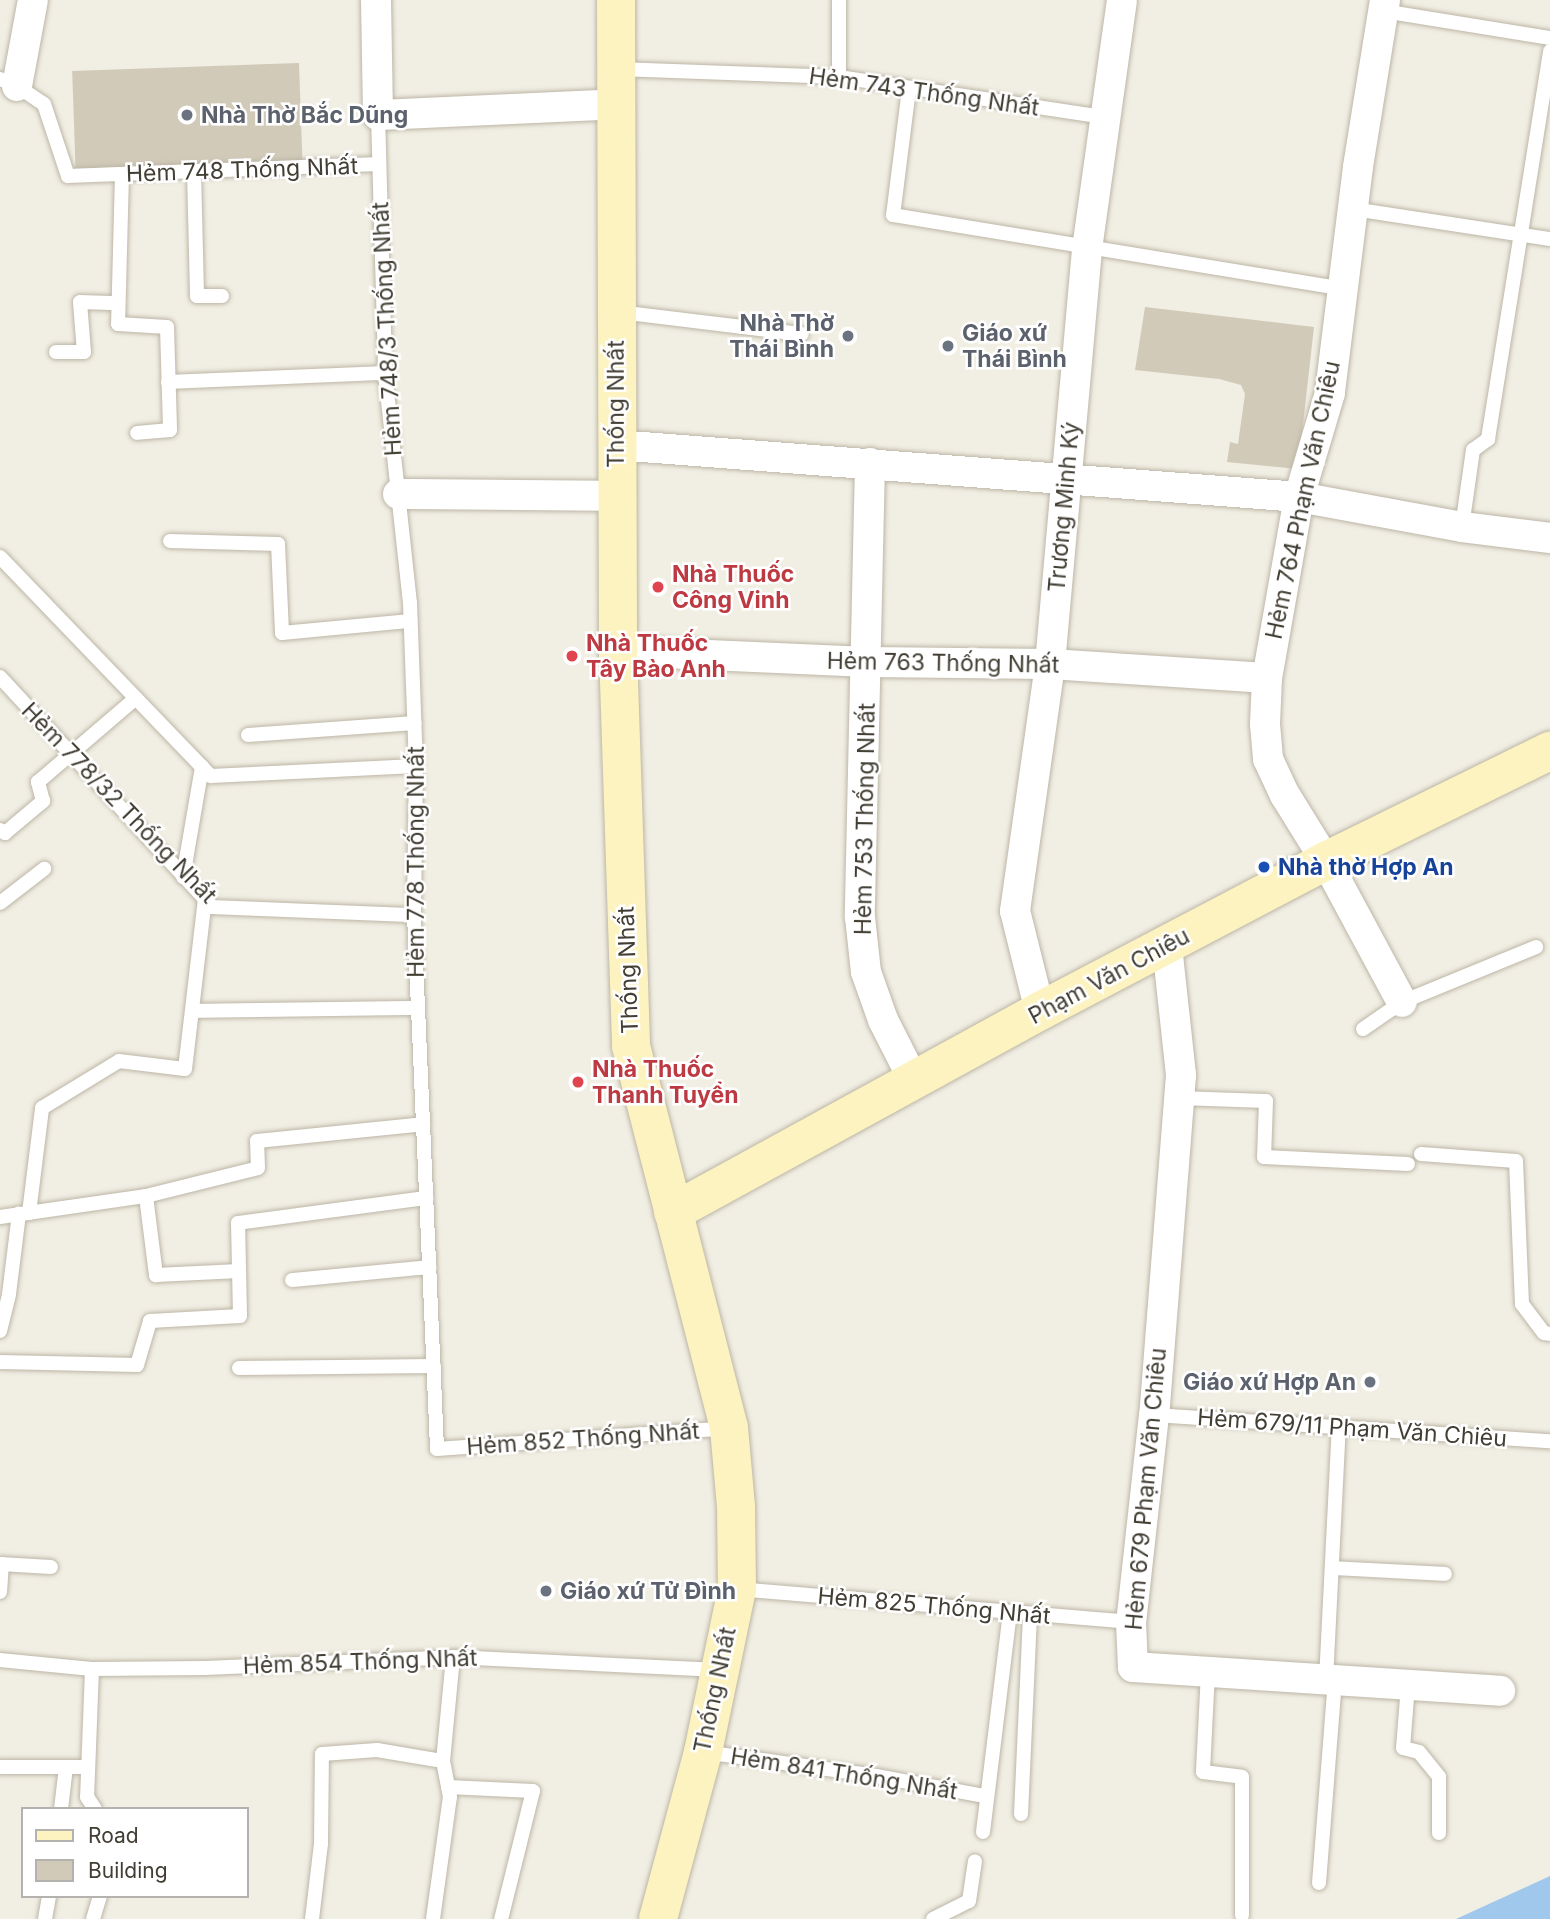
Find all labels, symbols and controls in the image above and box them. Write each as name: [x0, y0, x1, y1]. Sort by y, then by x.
street label: Hẻm 743 Thống Nhất: [807, 62, 1041, 122]
place label: Nhà Thờ Bắc Dũng: [201, 101, 408, 129]
marker: Nhà Thờ Bắc Dũng: [179, 107, 195, 123]
street label: Hẻm 748 Thống Nhất: [126, 152, 358, 188]
street label: Hẻm 748/3 Thống Nhất: [367, 201, 407, 457]
place label: Nhà Thờ Thái Bình: [729, 309, 834, 363]
place label: Giáo xứ Thái Bình: [962, 319, 1067, 373]
marker: Nhà Thờ Thái Bình: [840, 328, 856, 344]
marker: Giáo xứ Thái Bình: [940, 338, 956, 354]
street label: Thống Nhất: [602, 340, 630, 468]
street label: Hẻm 764 Phạm Văn Chiêu: [1260, 358, 1346, 642]
street label: Trương Minh Ký: [1043, 421, 1085, 593]
place label: Nhà Thuốc Công Vinh: [672, 560, 794, 614]
marker: Nhà Thuốc Công Vinh: [650, 579, 666, 595]
place label: Nhà Thuốc Tây Bào Anh: [586, 629, 726, 683]
street label: Hẻm 763 Thống Nhất: [827, 647, 1059, 679]
marker: Nhà Thuốc Tây Bào Anh: [564, 648, 580, 664]
street label: Hẻm 778/32 Thống Nhất: [16, 697, 222, 909]
street label: Hẻm 753 Thống Nhất: [849, 703, 881, 935]
street label: Hẻm 778 Thống Nhất: [402, 746, 430, 978]
place label: Nhà thờ Hợp An: [1278, 853, 1454, 881]
marker: Nhà thờ Hợp An: [1256, 859, 1272, 875]
street label: Thống Nhất: [612, 906, 644, 1034]
street label: Phạm Văn Chiêu: [1024, 922, 1194, 1030]
place label: Nhà Thuốc Thanh Tuyển: [592, 1055, 739, 1109]
marker: Nhà Thuốc Thanh Tuyển: [570, 1074, 586, 1090]
street label: Hẻm 679 Phạm Văn Chiêu: [1120, 1347, 1172, 1631]
place label: Giáo xứ Hợp An: [1183, 1368, 1356, 1396]
marker: Giáo xứ Hợp An: [1362, 1374, 1378, 1390]
street label: Hẻm 679/11 Phạm Văn Chiêu: [1196, 1403, 1508, 1453]
street label: Hẻm 852 Thống Nhất: [466, 1417, 700, 1461]
place label: Giáo xứ Tử Đình: [560, 1577, 736, 1605]
street label: Hẻm 825 Thống Nhất: [816, 1582, 1052, 1630]
marker: Giáo xứ Tử Đình: [538, 1583, 554, 1599]
street label: Thống Nhất: [688, 1625, 742, 1755]
street label: Hẻm 854 Thống Nhất: [242, 1644, 478, 1680]
street label: Hẻm 841 Thống Nhất: [729, 1742, 959, 1806]
legend: [21, 1807, 248, 1898]
text: Road: [88, 1823, 139, 1848]
text: Building: [88, 1858, 168, 1883]

